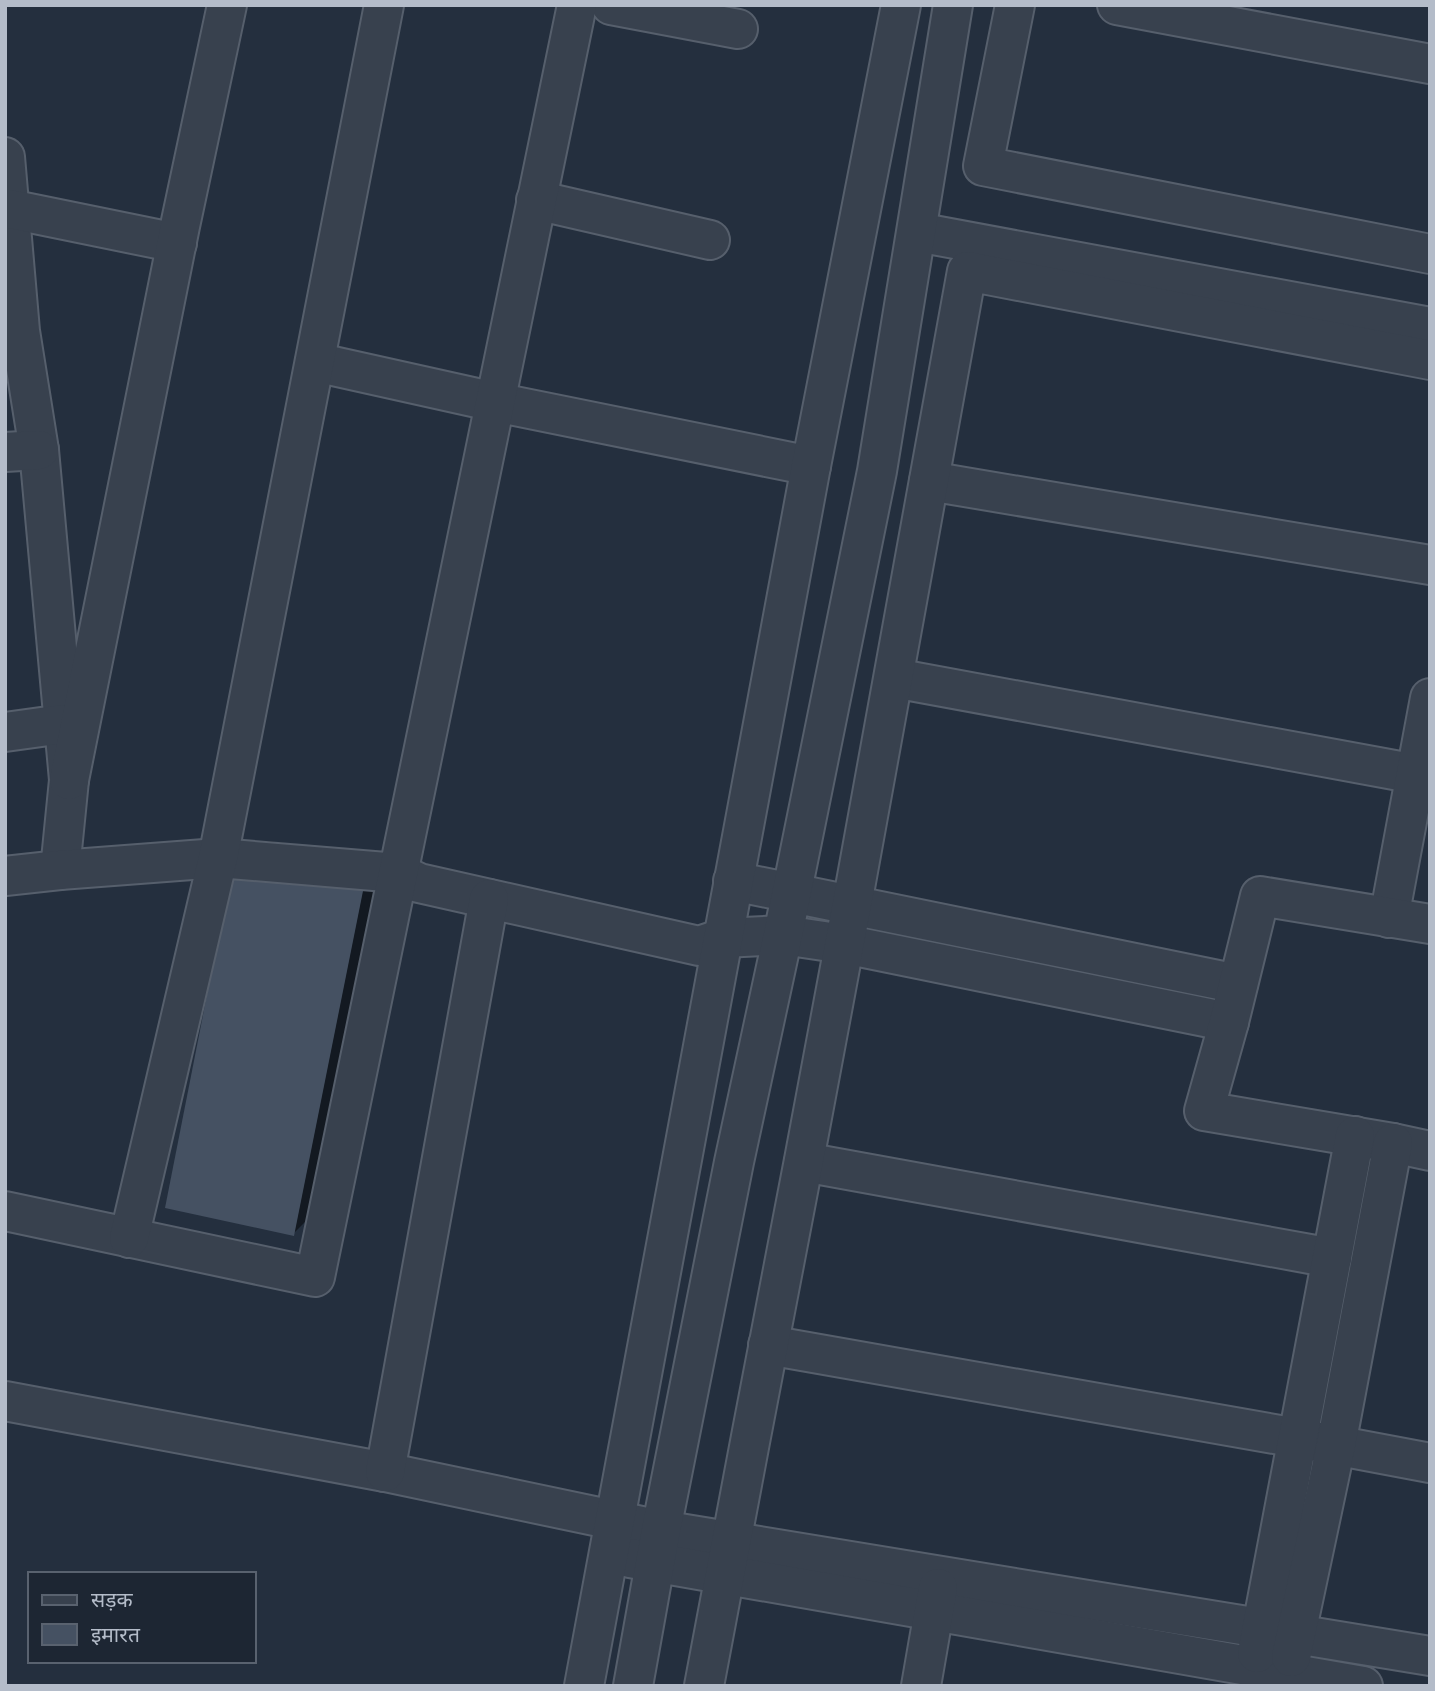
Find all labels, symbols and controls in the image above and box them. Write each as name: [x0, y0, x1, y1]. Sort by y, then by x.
legend: [28, 1572, 256, 1663]
text: सड़क: [91, 1587, 133, 1613]
text: इमारत: [91, 1622, 141, 1648]

